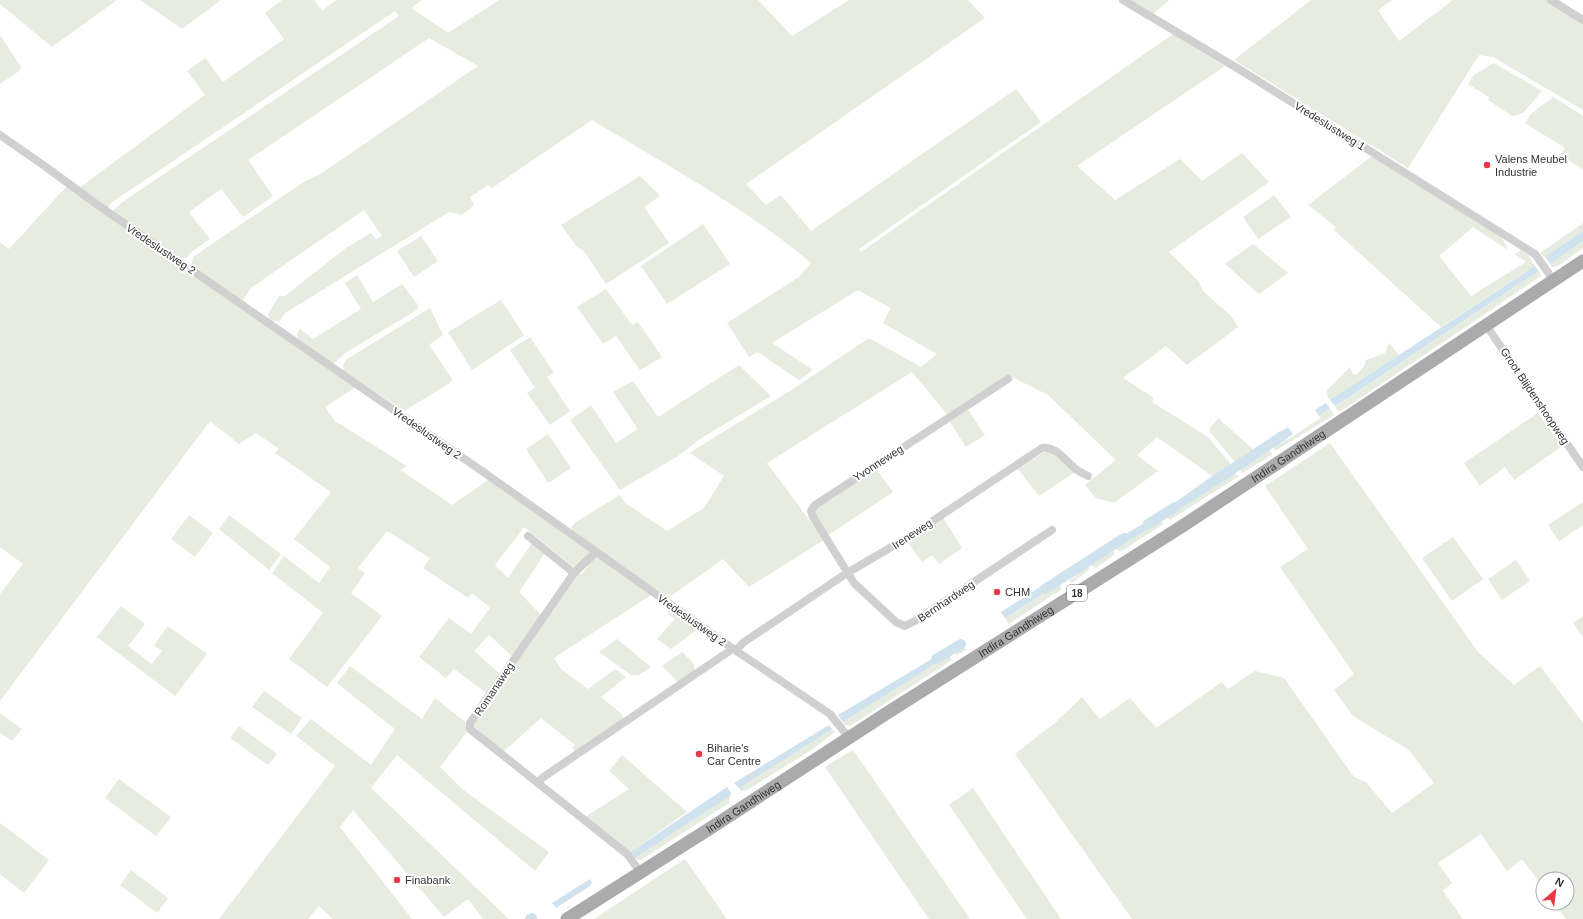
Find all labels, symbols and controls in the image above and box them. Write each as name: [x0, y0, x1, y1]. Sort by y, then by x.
street label: Vredeslustweg 1: [1293, 99, 1367, 153]
place label: Valens Meubel Industrie: [1495, 153, 1567, 178]
marker: Valens Meubel Industrie: [1482, 160, 1492, 170]
street label: Vredeslustweg 2: [124, 221, 198, 277]
street label: Groot Blijdenshoopweg: [1498, 345, 1572, 447]
street label: Vredeslustweg 2: [390, 405, 464, 461]
street label: Indira Gandhiweg: [1249, 427, 1327, 485]
street label: Yvonneweg: [851, 442, 905, 484]
street label: Ireneweg: [890, 517, 934, 551]
street label: Bernhardweg: [916, 578, 976, 624]
road number: 18: [1067, 585, 1087, 601]
place label: CHM: [1005, 586, 1030, 598]
marker: CHM: [992, 587, 1002, 597]
street label: Vredeslustweg 2: [655, 592, 729, 648]
street label: Indira Gandhiweg: [976, 603, 1055, 660]
street label: Romanaweg: [472, 660, 516, 718]
place label: Biharie's Car Centre: [707, 742, 761, 767]
marker: Biharie's Car Centre: [694, 749, 704, 759]
street label: Indira Gandhiweg: [704, 778, 783, 835]
north arrow: [1535, 871, 1575, 911]
place label: Finabank: [405, 874, 451, 886]
marker: Finabank: [392, 875, 402, 885]
text: N: [1553, 875, 1566, 889]

